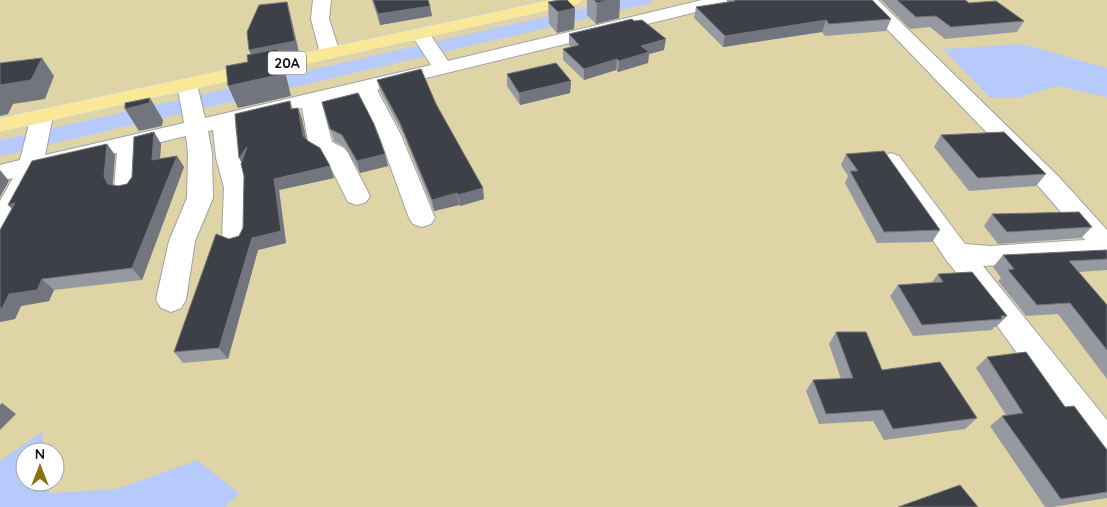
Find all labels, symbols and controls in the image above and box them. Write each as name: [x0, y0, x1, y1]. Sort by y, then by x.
road number: 20A: [268, 52, 306, 74]
north arrow: [15, 442, 65, 492]
text: N: [35, 445, 45, 463]

